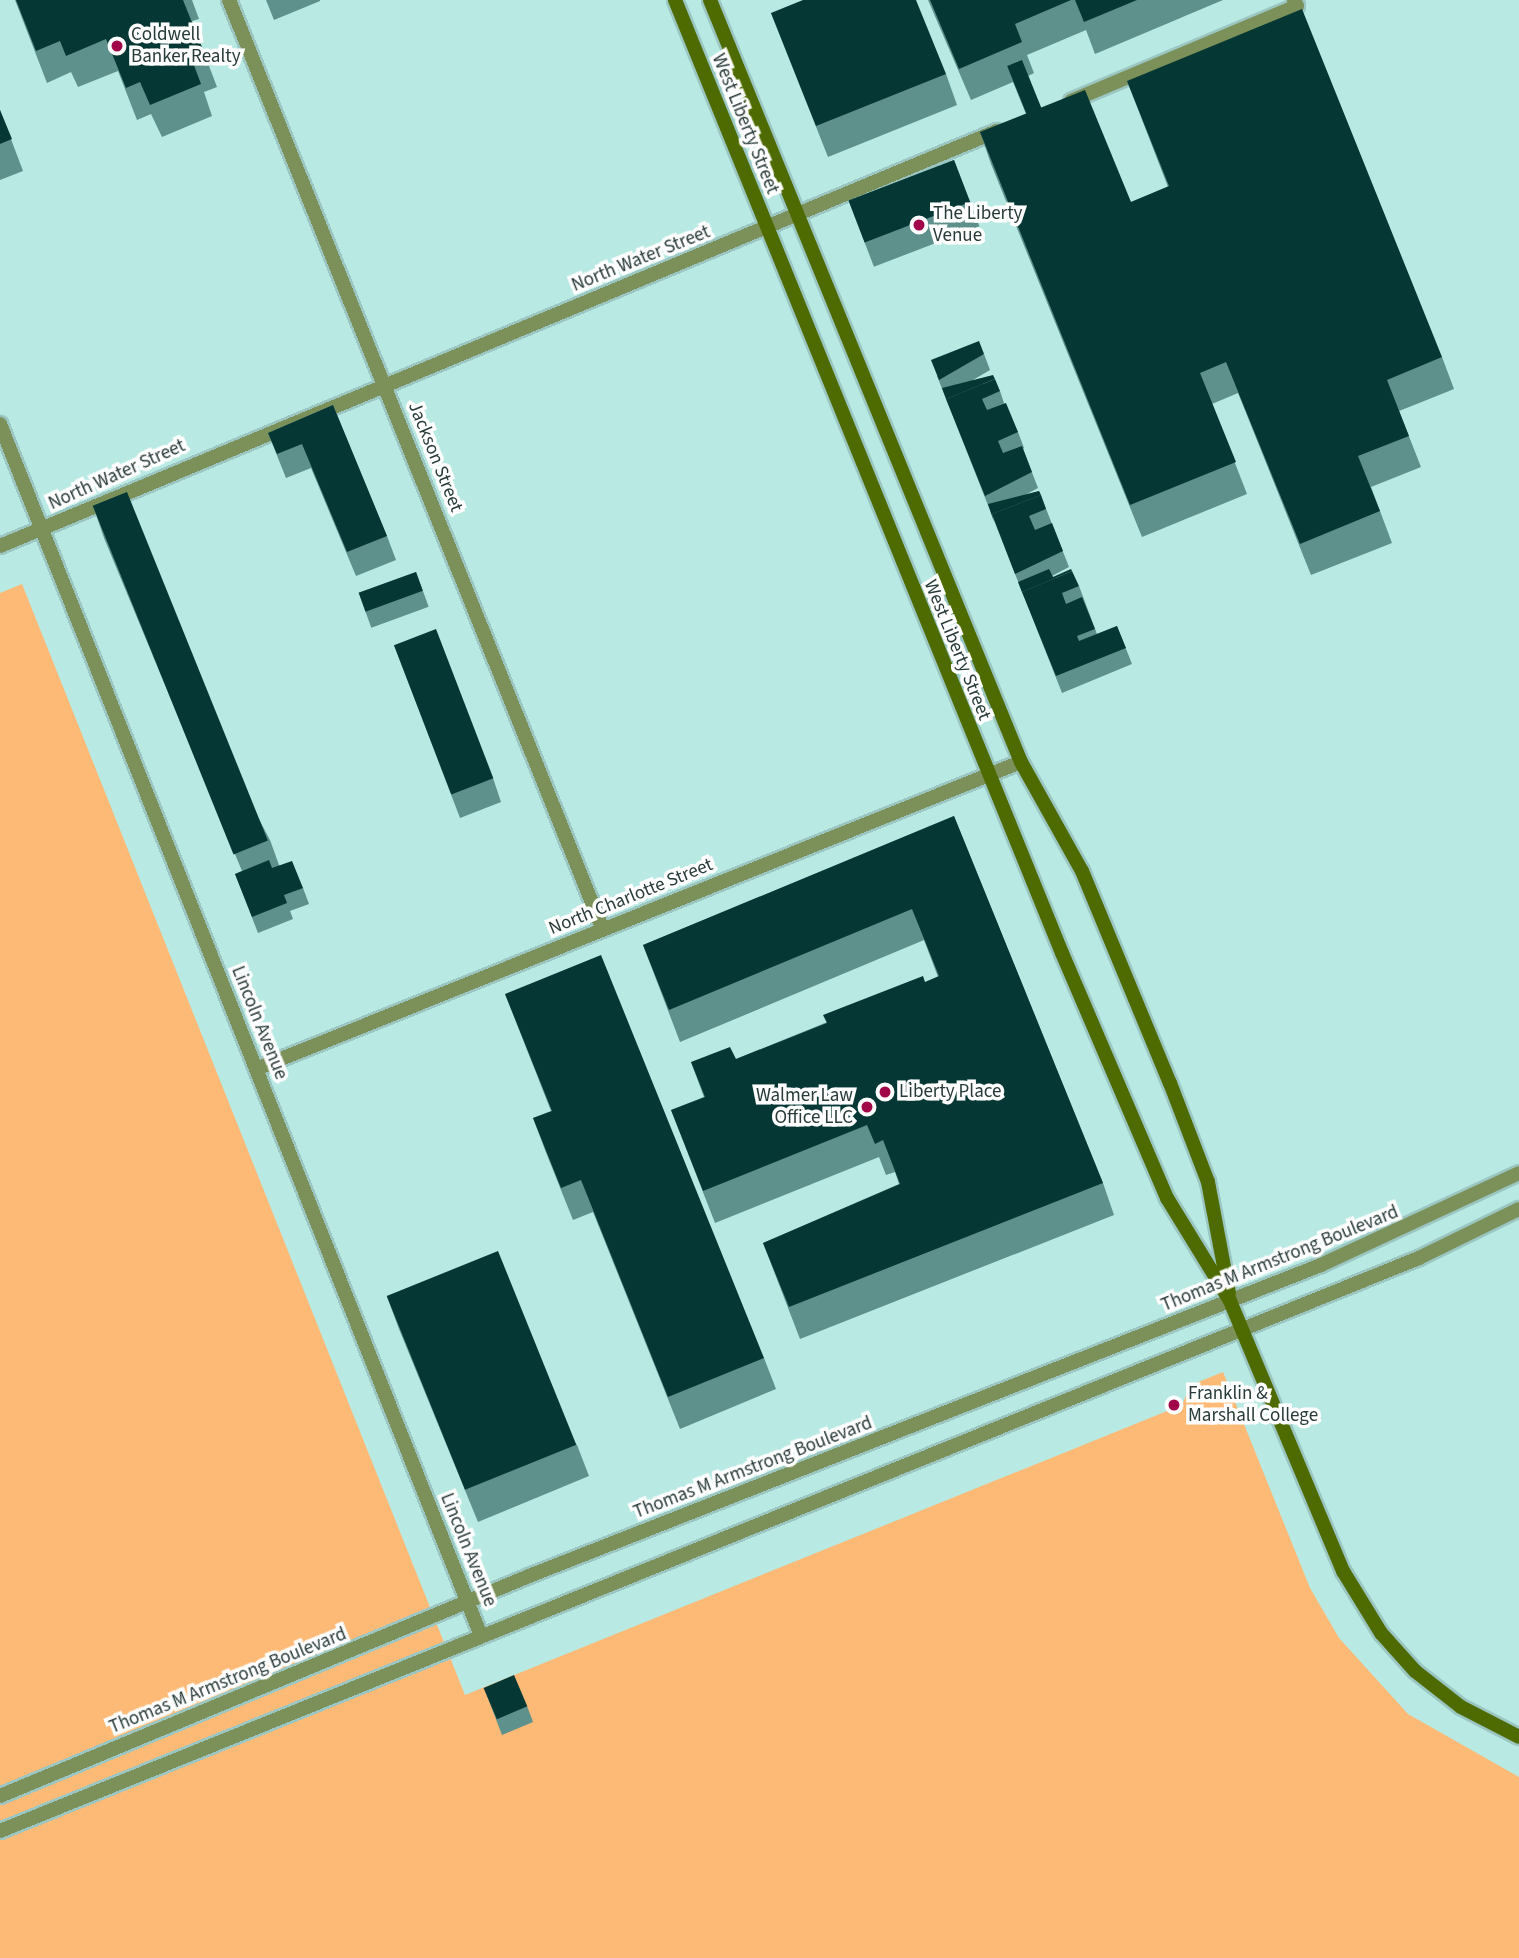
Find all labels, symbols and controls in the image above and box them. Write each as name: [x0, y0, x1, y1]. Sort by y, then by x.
place label: Coldwell Banker Realty: [131, 24, 241, 68]
marker: Coldwell Banker Realty: [109, 38, 125, 54]
street label: West Liberty Street: [706, 51, 784, 197]
place label: The Liberty Venue: [933, 203, 1022, 247]
marker: The Liberty Venue: [911, 217, 927, 233]
street label: North Water Street: [568, 221, 714, 297]
street label: Jackson Street: [403, 399, 467, 515]
street label: North Water Street: [45, 435, 189, 515]
street label: West Liberty Street: [918, 577, 996, 723]
street label: North Charlotte Street: [546, 854, 716, 940]
street label: Lincoln Avenue: [226, 963, 292, 1083]
place label: Liberty Place: [899, 1081, 1001, 1103]
marker: Liberty Place: [877, 1084, 893, 1100]
place label: Walmer Law Office LLC: [756, 1085, 853, 1129]
marker: Walmer Law Office LLC: [859, 1099, 875, 1115]
street label: Thomas M Armstrong Boulevard: [1158, 1201, 1402, 1317]
place label: Franklin & Marshall College: [1188, 1383, 1318, 1427]
marker: Franklin & Marshall College: [1166, 1397, 1182, 1413]
street label: Thomas M Armstrong Boulevard: [630, 1412, 876, 1524]
street label: Lincoln Avenue: [435, 1490, 501, 1610]
street label: Thomas M Armstrong Boulevard: [106, 1623, 350, 1739]

